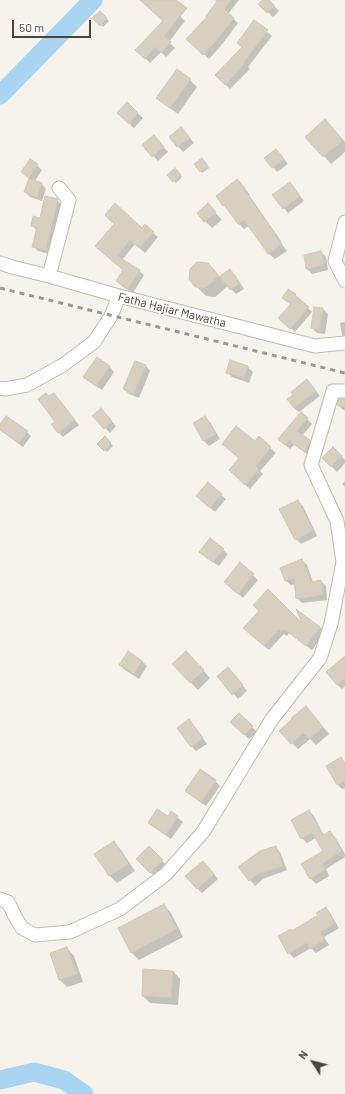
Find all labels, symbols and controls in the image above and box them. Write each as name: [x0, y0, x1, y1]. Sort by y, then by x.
scale bar: [14, 12, 93, 38]
text: 50 m: [19, 20, 44, 34]
street label: Fatha Hajiar Mawatha: [116, 290, 228, 330]
north arrow: [293, 1042, 333, 1082]
text: N: [295, 1048, 310, 1061]

